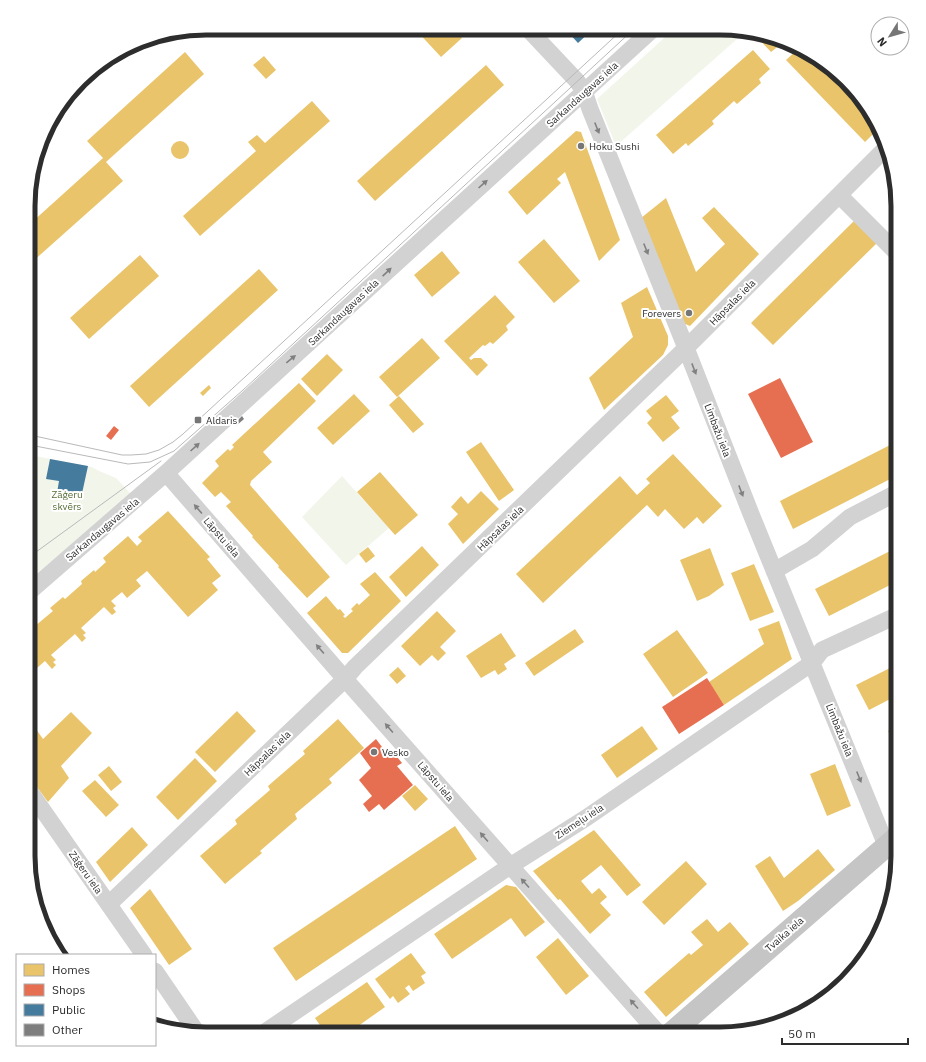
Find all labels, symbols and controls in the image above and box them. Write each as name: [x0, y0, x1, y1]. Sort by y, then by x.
north arrow: [870, 16, 910, 56]
text: N: [874, 35, 890, 49]
street label: Sarkandaugavas iela: [544, 58, 621, 130]
one-way arrow: [595, 123, 601, 135]
place label: Hoku Sushi: [589, 140, 639, 153]
marker: Hoku Sushi: [576, 141, 586, 151]
one-way arrow: [478, 179, 488, 188]
one-way arrow: [643, 243, 649, 255]
one-way arrow: [382, 267, 392, 276]
street label: Sarkandaugavas iela: [305, 276, 382, 348]
street label: Hāpsalas iela: [707, 276, 759, 328]
place label: Forevers: [642, 307, 681, 320]
marker: Forevers: [684, 308, 694, 318]
one-way arrow: [286, 355, 296, 363]
one-way arrow: [692, 364, 698, 376]
street label: Limbažu iela: [701, 402, 734, 459]
place label: Aldaris: [206, 414, 237, 427]
marker: Aldaris: [193, 415, 203, 425]
one-way arrow: [190, 442, 200, 451]
one-way arrow: [739, 485, 745, 497]
park label: Zāģeru skvērs: [51, 488, 83, 513]
street label: Sarkandaugavas iela: [63, 494, 142, 564]
street label: Hāpsalas iela: [474, 502, 527, 554]
one-way arrow: [193, 504, 202, 514]
street label: Lāpstu iela: [201, 515, 243, 560]
one-way arrow: [315, 644, 324, 654]
street label: Limbažu iela: [823, 702, 856, 759]
one-way arrow: [385, 723, 394, 734]
street label: Hāpsalas iela: [241, 727, 294, 779]
place label: Vesko: [382, 746, 409, 759]
marker: Vesko: [369, 747, 379, 757]
street label: Lāpstu iela: [415, 759, 457, 804]
one-way arrow: [856, 771, 862, 783]
street label: Ziemeļu iela: [553, 801, 606, 842]
one-way arrow: [480, 831, 489, 842]
street label: Zāģeru iela: [66, 848, 106, 897]
one-way arrow: [521, 878, 530, 888]
street label: Tvaika iela: [762, 914, 807, 955]
legend: [16, 954, 156, 1046]
text: Homes: [52, 962, 90, 977]
text: Shops: [52, 982, 85, 997]
one-way arrow: [629, 999, 638, 1009]
text: Public: [52, 1002, 85, 1017]
scale bar: [782, 1020, 908, 1046]
text: Other: [52, 1022, 83, 1037]
text: 50 m: [788, 1026, 816, 1041]

